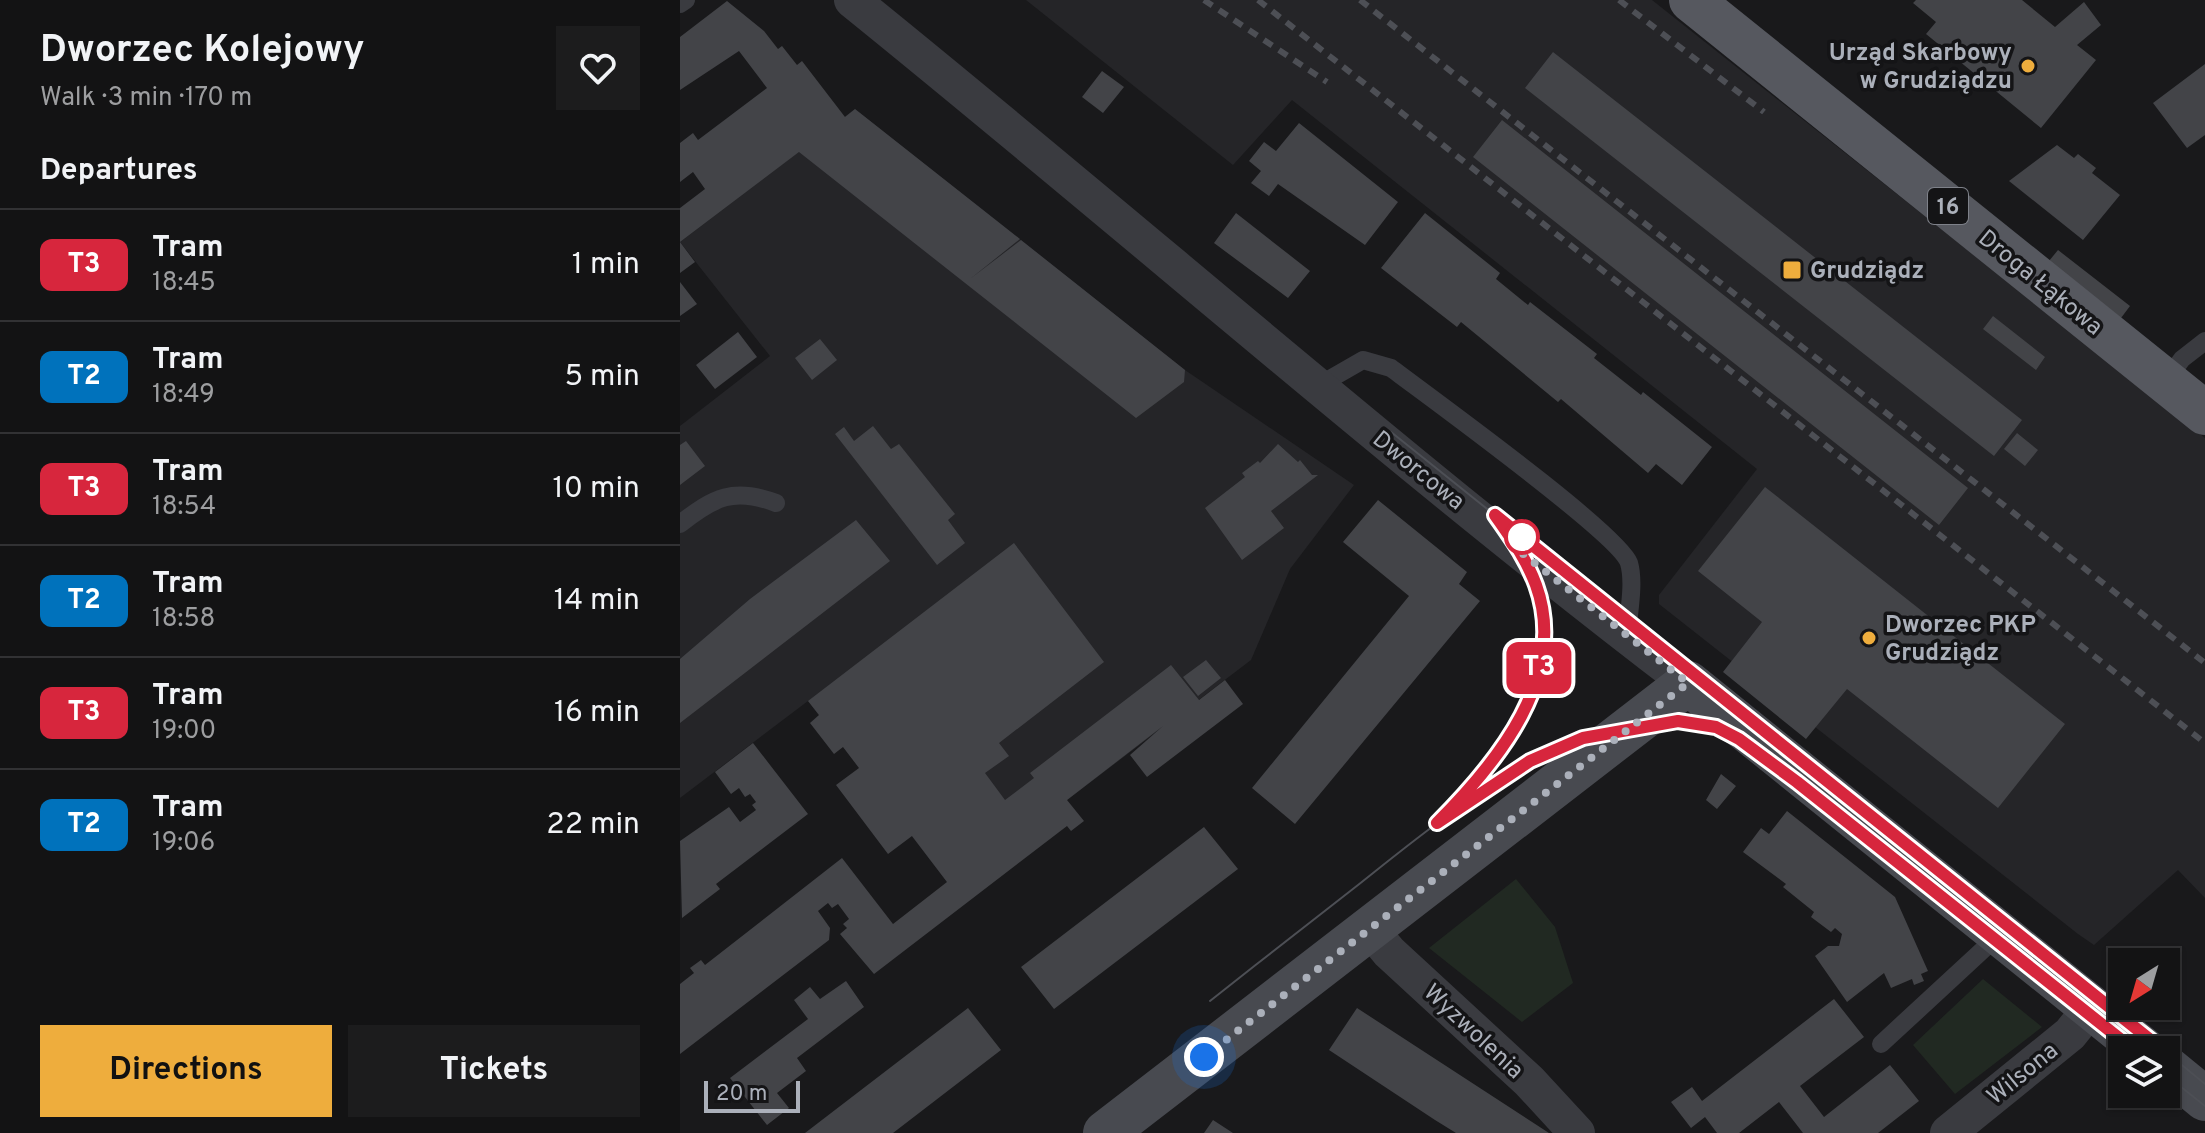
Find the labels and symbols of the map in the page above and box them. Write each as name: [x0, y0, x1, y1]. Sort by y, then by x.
place label: Urząd Skarbowy w Grudziądzu: [1829, 39, 2012, 97]
marker: Urząd Skarbowy w Grudziądzu: [2019, 57, 2037, 75]
road number: 16: [1928, 188, 1968, 224]
street label: Droga Łąkowa: [1971, 224, 2108, 343]
place label: Grudziądz: [1810, 257, 1924, 287]
marker: Grudziądz: [1781, 259, 1803, 281]
street label: Dworcowa: [1366, 425, 1470, 518]
unlabelled marker: [1505, 520, 1539, 554]
place label: Dworzec PKP Grudziądz: [1885, 611, 2036, 669]
marker: Dworzec PKP Grudziądz: [1860, 629, 1878, 647]
line badge: T3: [1503, 642, 1575, 694]
north arrow: [2108, 948, 2180, 1020]
street label: Wyzwolenia: [1416, 978, 1529, 1086]
your location: [1184, 1037, 1224, 1077]
street label: Wilsona: [1982, 1037, 2065, 1112]
scale bar: [704, 1077, 800, 1113]

